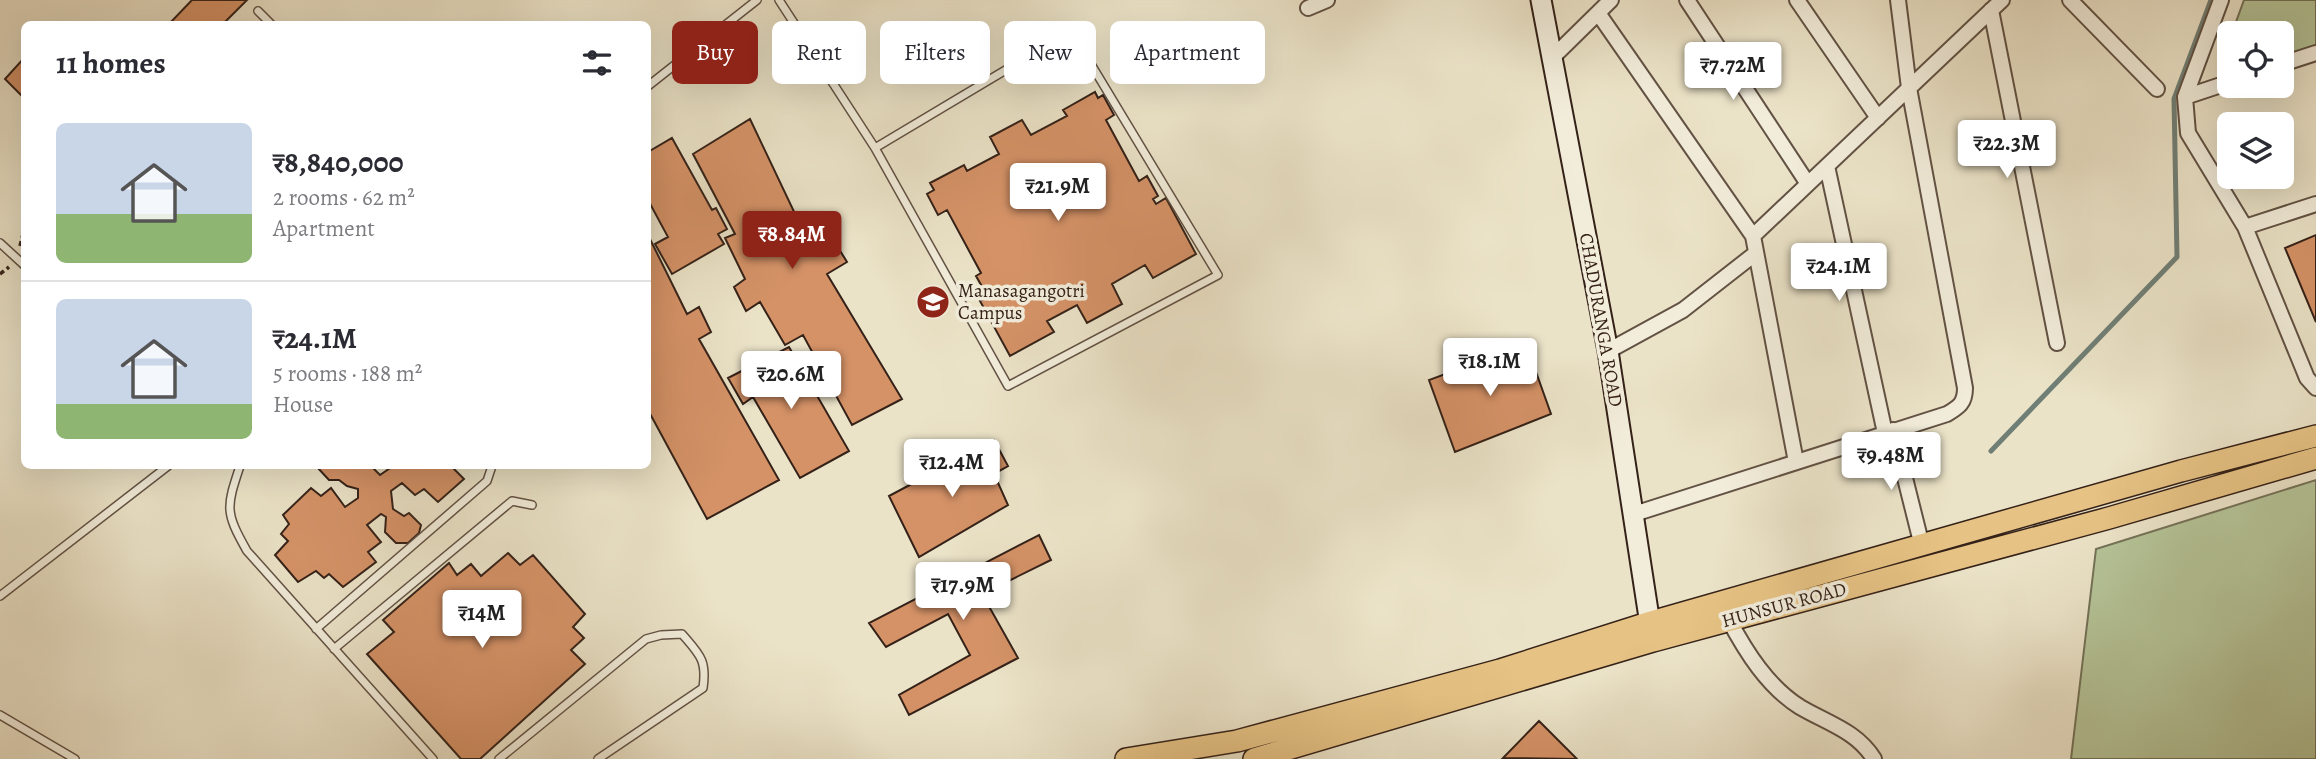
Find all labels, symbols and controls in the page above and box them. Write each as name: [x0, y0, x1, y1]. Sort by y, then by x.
chip: Buy: [672, 21, 758, 84]
chip: Rent: [772, 21, 866, 84]
chip: Filters: [880, 21, 990, 84]
chip: New: [1004, 21, 1096, 84]
chip: Apartment: [1110, 21, 1265, 84]
map controls: [2217, 21, 2294, 189]
button: locate: [2217, 21, 2294, 98]
pin: ₹7.72M: [1676, 42, 1790, 102]
text: 11 homes: [56, 43, 166, 83]
icon: filters: [578, 44, 616, 82]
text: ₹7.72M: [1700, 49, 1766, 80]
button: layers: [2217, 112, 2294, 189]
pin: ₹22.3M: [1950, 120, 2064, 180]
text: ₹22.3M: [1974, 127, 2040, 158]
text: ₹8,840,000: [273, 142, 404, 182]
icon: home: [112, 151, 196, 235]
pin: ₹21.9M: [1001, 164, 1115, 223]
text: ₹21.9M: [1026, 170, 1090, 201]
text: 2 rooms · 62 m²: [273, 182, 415, 213]
pin: ₹8.84M: [735, 212, 849, 271]
text: Apartment: [273, 213, 375, 244]
text: ₹8.84M: [758, 218, 826, 249]
street label: CHADURANGA ROAD: [1573, 231, 1629, 409]
pin: ₹24.1M: [1782, 244, 1896, 303]
text: ₹24.1M: [1807, 250, 1871, 281]
place label: Manasagangotri Campus: [958, 278, 1085, 326]
school or university icon: Manasagangotri Campus: [914, 283, 952, 321]
text: ₹24.1M: [273, 318, 357, 358]
icon: home: [112, 327, 196, 411]
pin: ₹18.1M: [1433, 338, 1547, 398]
text: ₹18.1M: [1459, 345, 1521, 376]
pin: ₹20.6M: [734, 352, 848, 411]
text: 5 rooms · 188 m²: [273, 358, 422, 389]
text: ₹20.6M: [757, 358, 825, 389]
text: House: [273, 389, 333, 420]
pin: ₹9.48M: [1834, 433, 1948, 492]
text: ₹9.48M: [1858, 439, 1924, 470]
pin: ₹12.4M: [895, 440, 1009, 499]
text: ₹12.4M: [920, 446, 984, 477]
pin: ₹17.9M: [906, 562, 1020, 622]
text: ₹17.9M: [932, 569, 994, 600]
street label: HUNSUR ROAD: [1719, 576, 1849, 634]
pin: ₹14M: [441, 590, 523, 650]
text: ₹14M: [459, 597, 506, 628]

